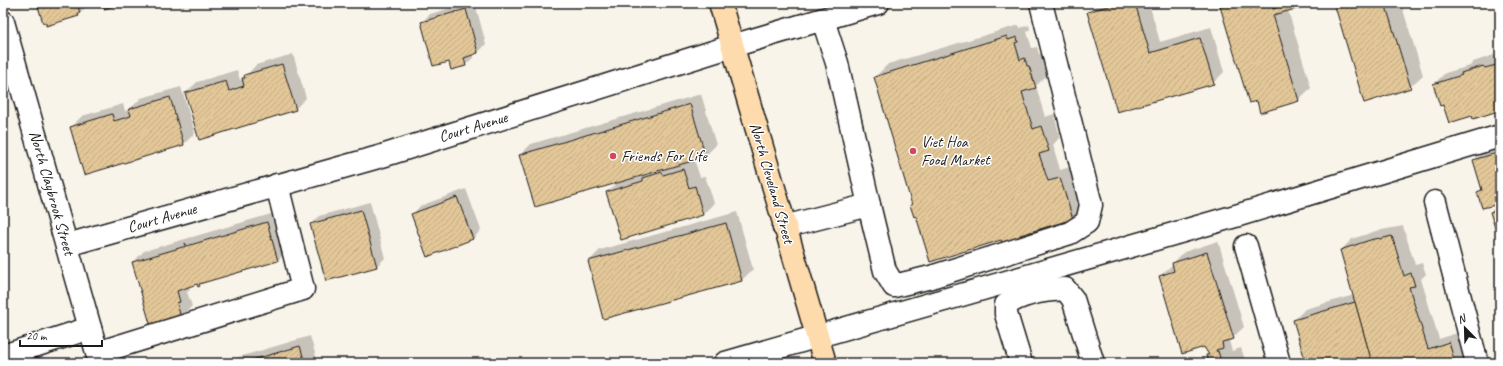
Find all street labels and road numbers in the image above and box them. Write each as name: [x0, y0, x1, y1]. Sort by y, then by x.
street label: Court Avenue: [436, 107, 511, 147]
street label: North Cleveland Street: [745, 120, 799, 247]
street label: North Claybrook Street: [25, 128, 80, 259]
street label: Court Avenue: [125, 198, 200, 237]

